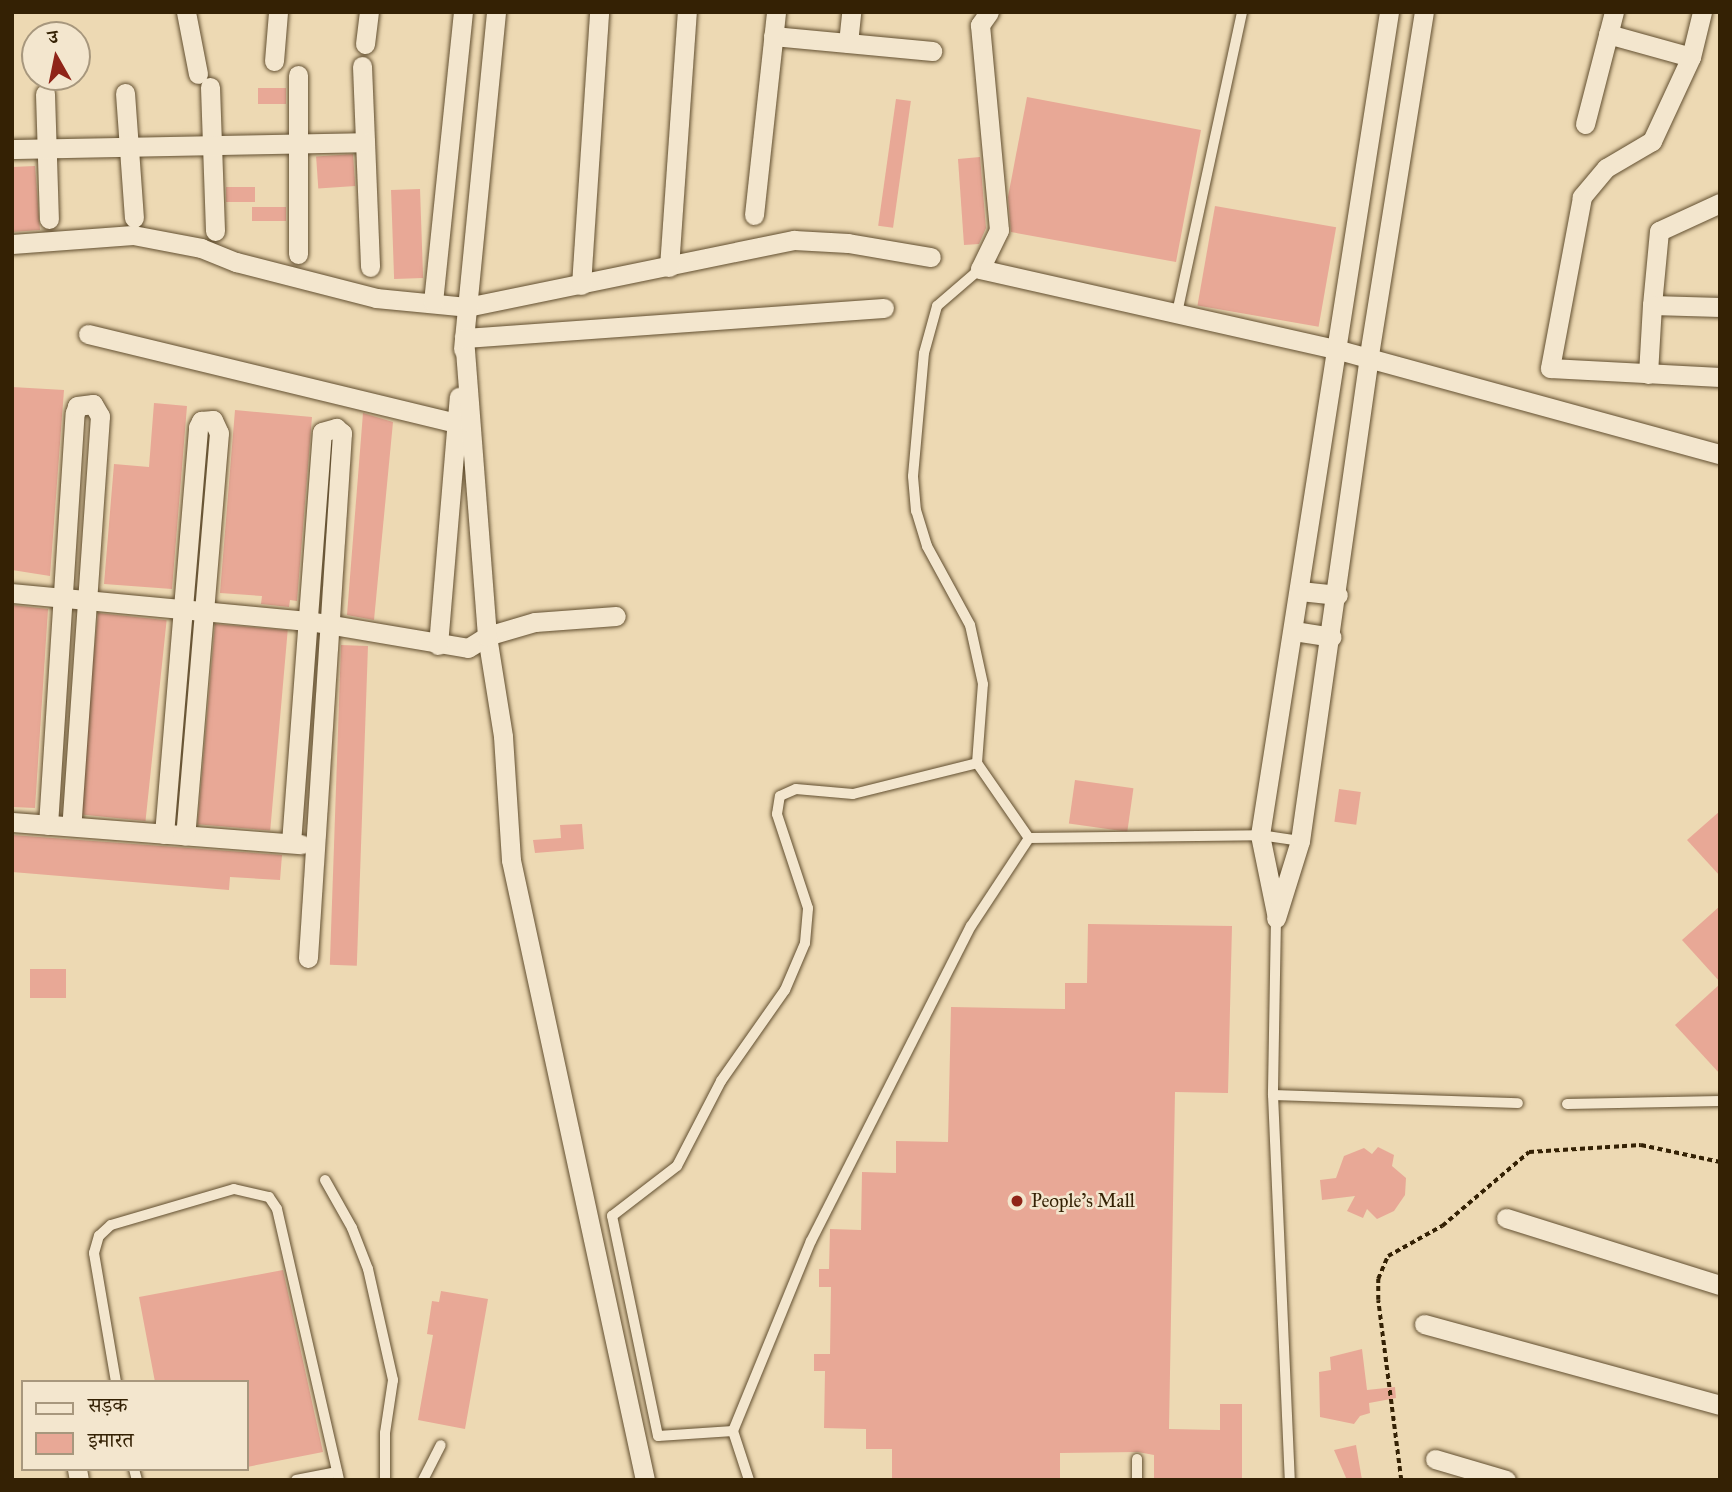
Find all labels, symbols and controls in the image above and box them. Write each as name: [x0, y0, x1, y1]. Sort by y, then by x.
north arrow: [21, 21, 91, 91]
text: उ: [46, 25, 60, 49]
place label: People's Mall: [1031, 1190, 1135, 1212]
marker: People's Mall: [1009, 1193, 1025, 1209]
legend: [21, 1380, 248, 1471]
text: सड़क: [88, 1392, 127, 1418]
text: इमारत: [88, 1427, 134, 1453]

